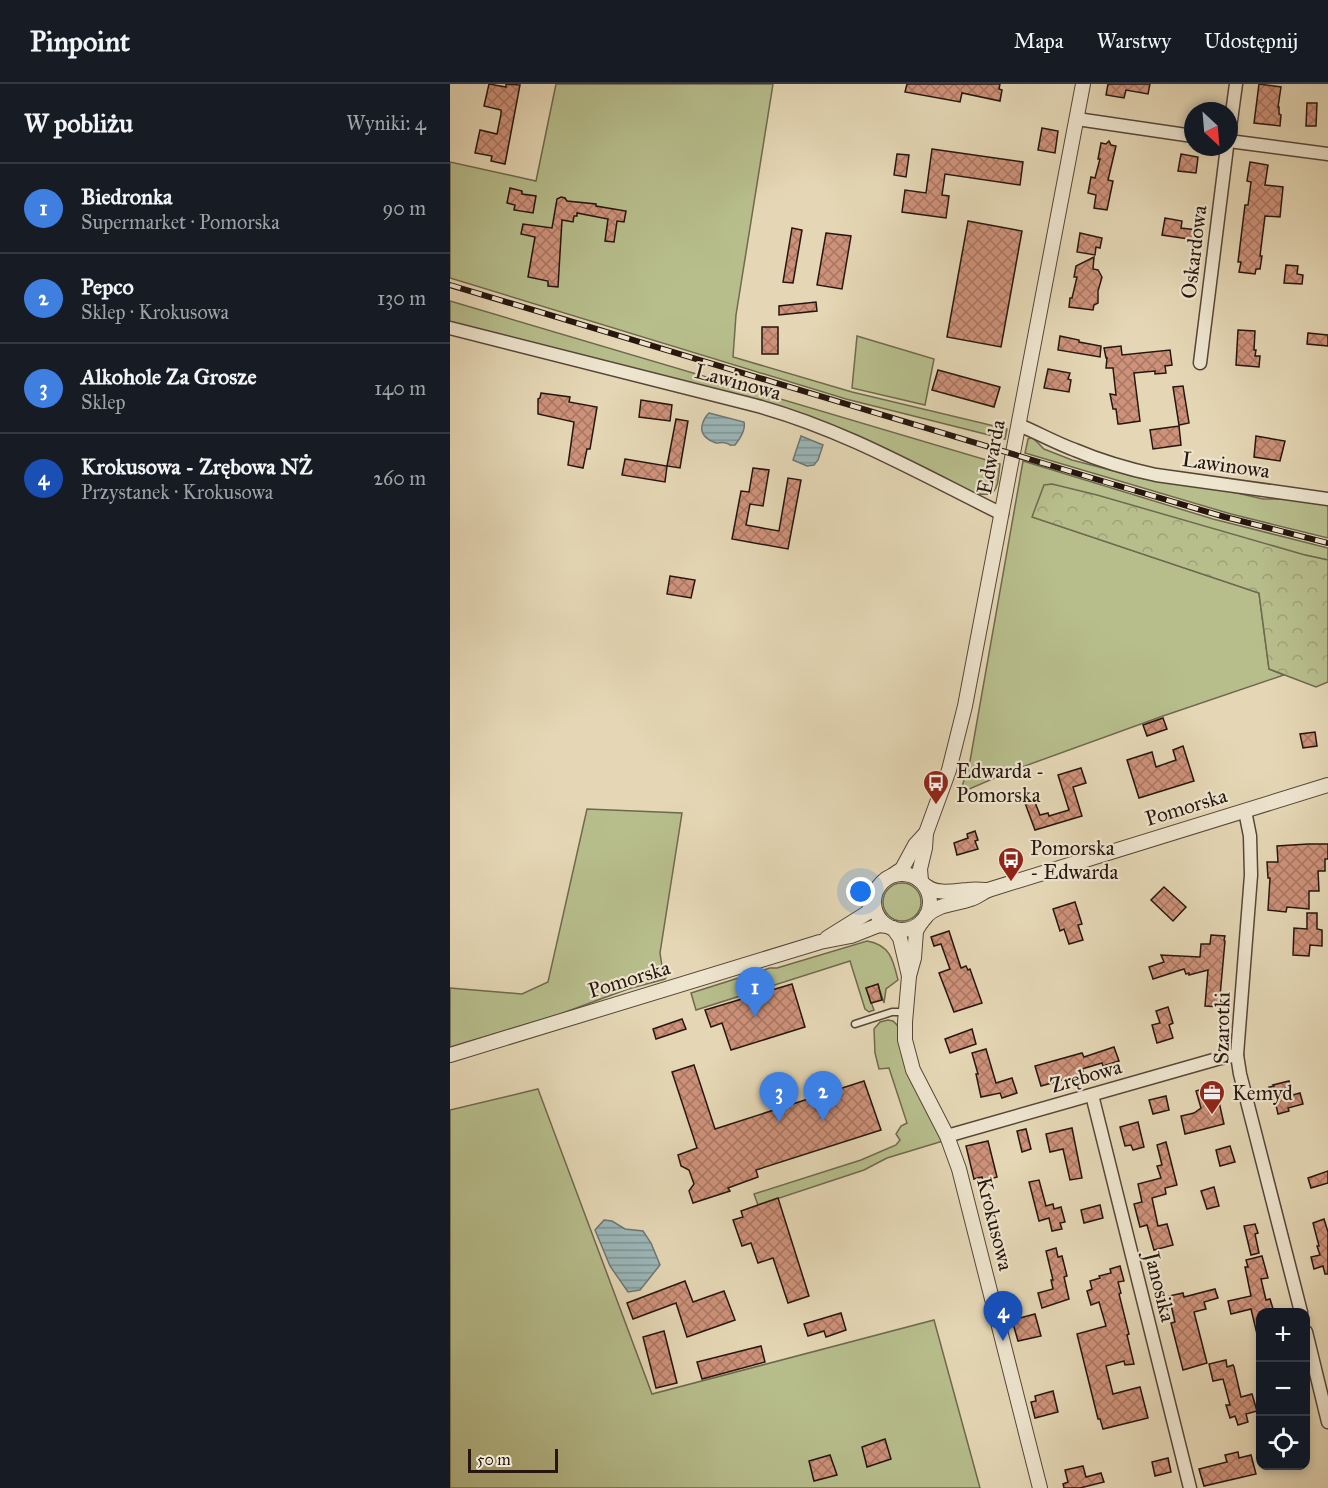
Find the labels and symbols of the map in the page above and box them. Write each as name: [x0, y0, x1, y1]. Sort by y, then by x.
north arrow: [1184, 102, 1238, 156]
street label: Oskardowa: [1175, 204, 1213, 300]
street label: Lawinowa: [692, 358, 784, 406]
street label: Edwarda: [971, 417, 1011, 496]
street label: Lawinowa: [1180, 446, 1272, 484]
place label: Edwarda - Pomorska: [956, 758, 1044, 808]
bus stop icon: Edwarda - Pomorska: [921, 768, 951, 806]
street label: Pomorska: [1142, 782, 1230, 832]
place label: Pomorska - Edwarda: [1030, 835, 1119, 885]
bus stop icon: Pomorska - Edwarda: [996, 845, 1026, 883]
your location: [846, 877, 875, 906]
street label: Pomorska: [585, 954, 673, 1004]
pin: 1: [736, 968, 774, 1017]
street label: Szarotki: [1208, 991, 1236, 1064]
street label: Zrębowa: [1047, 1053, 1125, 1099]
pin: 3: [760, 1072, 798, 1122]
pin: 2: [804, 1072, 842, 1121]
office icon: Kemyd: [1197, 1078, 1227, 1116]
place label: Kemyd: [1232, 1080, 1293, 1106]
street label: Krokusowa: [971, 1175, 1019, 1273]
street label: Janosika: [1138, 1247, 1181, 1325]
pin: 4: [984, 1292, 1022, 1341]
scale bar: [468, 1446, 558, 1474]

